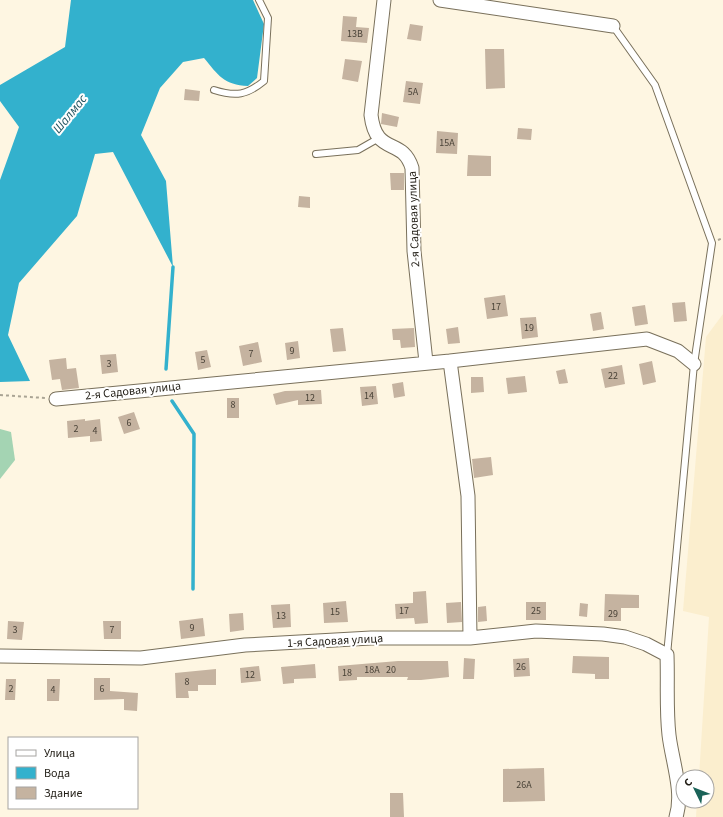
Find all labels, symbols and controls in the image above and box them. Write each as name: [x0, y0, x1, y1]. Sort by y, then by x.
house number: 13В: [347, 27, 363, 41]
house number: 5А: [408, 85, 419, 99]
water label: Шалмас: [49, 90, 91, 137]
house number: 15А: [439, 136, 455, 150]
street label: 2-я Садовая улица: [404, 171, 424, 267]
house number: 17: [491, 300, 501, 314]
house number: 19: [524, 321, 534, 335]
house number: 9: [290, 344, 295, 358]
house number: 7: [249, 347, 254, 361]
house number: 5: [201, 353, 206, 367]
house number: 3: [107, 357, 112, 371]
house number: 22: [608, 369, 618, 383]
street label: 2-я Садовая улица: [84, 378, 182, 404]
house number: 14: [364, 389, 374, 403]
house number: 12: [305, 391, 315, 405]
house number: 8: [231, 398, 236, 412]
house number: 6: [127, 416, 132, 430]
house number: 2: [74, 422, 79, 436]
house number: 4: [93, 424, 98, 438]
house number: 17: [399, 604, 409, 618]
house number: 25: [531, 604, 541, 618]
house number: 15: [330, 605, 340, 619]
house number: 29: [608, 607, 618, 621]
house number: 13: [276, 609, 286, 623]
house number: 9: [190, 621, 195, 635]
house number: 3: [13, 623, 18, 637]
house number: 7: [110, 623, 115, 637]
street label: 1-я Садовая улица: [287, 630, 383, 652]
house number: 26: [516, 660, 526, 674]
house number: 18А: [364, 663, 380, 677]
house number: 20: [386, 663, 396, 677]
house number: 18: [342, 666, 352, 680]
house number: 12: [245, 668, 255, 682]
house number: 8: [185, 675, 190, 689]
house number: 2: [9, 682, 14, 696]
house number: 6: [100, 682, 105, 696]
house number: 4: [51, 683, 56, 697]
legend: [8, 737, 138, 809]
text: Улица: [44, 745, 75, 762]
text: Вода: [44, 765, 70, 782]
north arrow: [675, 769, 715, 809]
text: С: [680, 775, 696, 790]
house number: 26А: [516, 778, 532, 792]
text: Здание: [44, 785, 83, 802]

